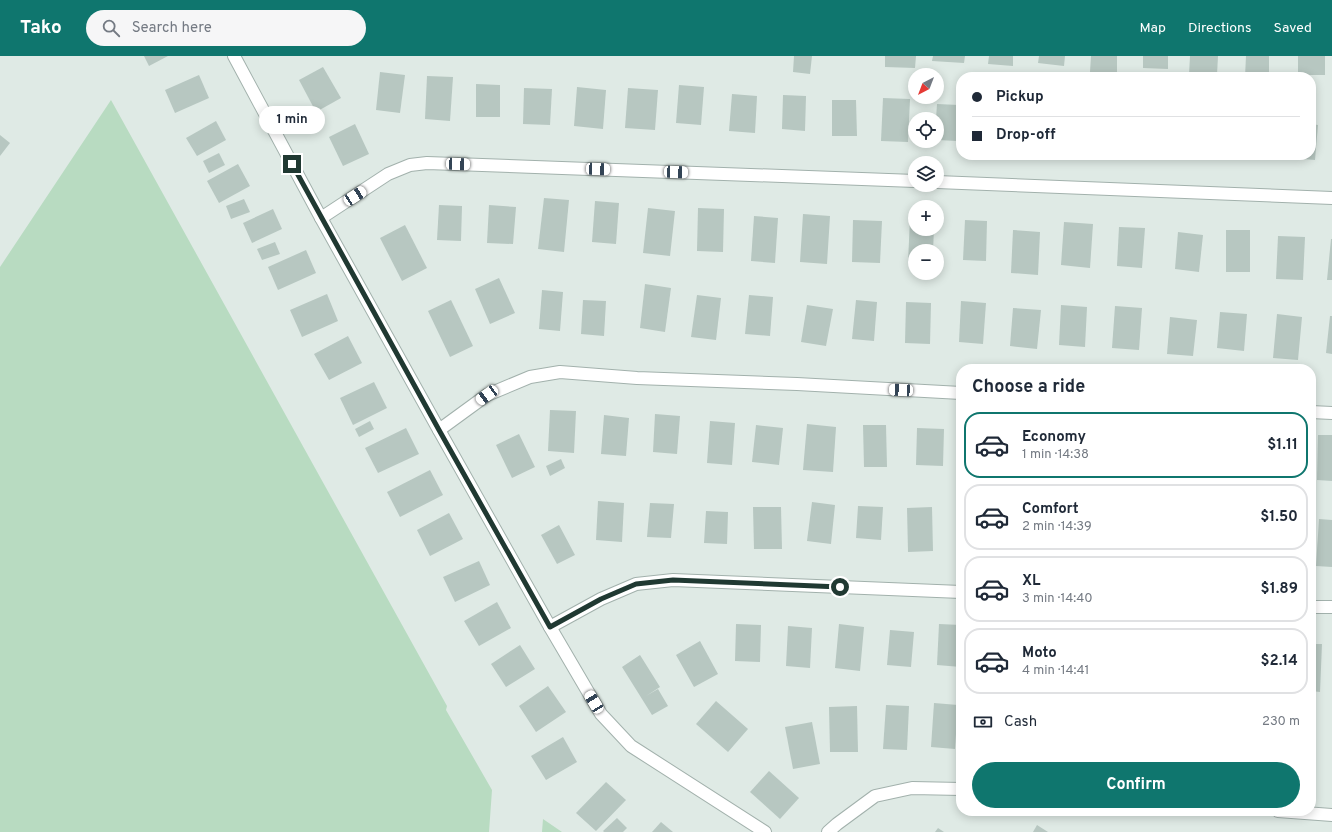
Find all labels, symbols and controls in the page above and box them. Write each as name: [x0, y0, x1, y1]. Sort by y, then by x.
search box: [86, 10, 366, 46]
text: Tako: [20, 16, 62, 40]
icon: search: [100, 17, 122, 39]
text: Search here: [132, 19, 212, 38]
text: Map: [1140, 20, 1166, 37]
text: Directions: [1188, 20, 1252, 37]
text: Saved: [1274, 20, 1312, 37]
north arrow: [908, 68, 944, 104]
map controls: [908, 68, 944, 280]
text: Pickup: [996, 88, 1044, 107]
callout: 1 min: [259, 106, 325, 134]
text: 1 min: [276, 112, 308, 128]
button: locate: [908, 112, 944, 148]
text: Drop-off: [996, 126, 1056, 145]
route end: [283, 155, 301, 173]
button: layers: [908, 156, 944, 192]
car: [446, 158, 470, 170]
car: [586, 163, 610, 175]
car: [664, 166, 688, 178]
car: [342, 184, 368, 208]
button: +: [908, 200, 944, 236]
button: −: [908, 244, 944, 280]
text: Choose a ride: [972, 376, 1085, 399]
car: [474, 383, 500, 407]
car: [889, 383, 913, 397]
icon: car: [974, 427, 1010, 463]
text: Economy: [1022, 428, 1086, 447]
text: $1.11: [1267, 436, 1298, 455]
text: 1 min · 14:38: [1022, 447, 1089, 463]
icon: car: [974, 499, 1010, 535]
text: Comfort: [1022, 500, 1079, 519]
text: $1.50: [1260, 508, 1298, 527]
text: 2 min · 14:39: [1022, 519, 1092, 535]
icon: car: [974, 571, 1010, 607]
text: XL: [1022, 572, 1040, 591]
route start: [831, 578, 849, 596]
text: $1.89: [1261, 580, 1298, 599]
text: 3 min · 14:40: [1022, 591, 1093, 607]
icon: car: [974, 643, 1010, 679]
text: Moto: [1022, 644, 1057, 663]
text: $2.14: [1260, 652, 1298, 671]
text: 4 min · 14:41: [1022, 663, 1089, 679]
car: [583, 689, 605, 715]
icon: cash: [972, 711, 994, 733]
text: Cash: [1004, 713, 1037, 732]
text: 230 m: [1262, 714, 1300, 730]
button: Confirm: [972, 762, 1300, 808]

